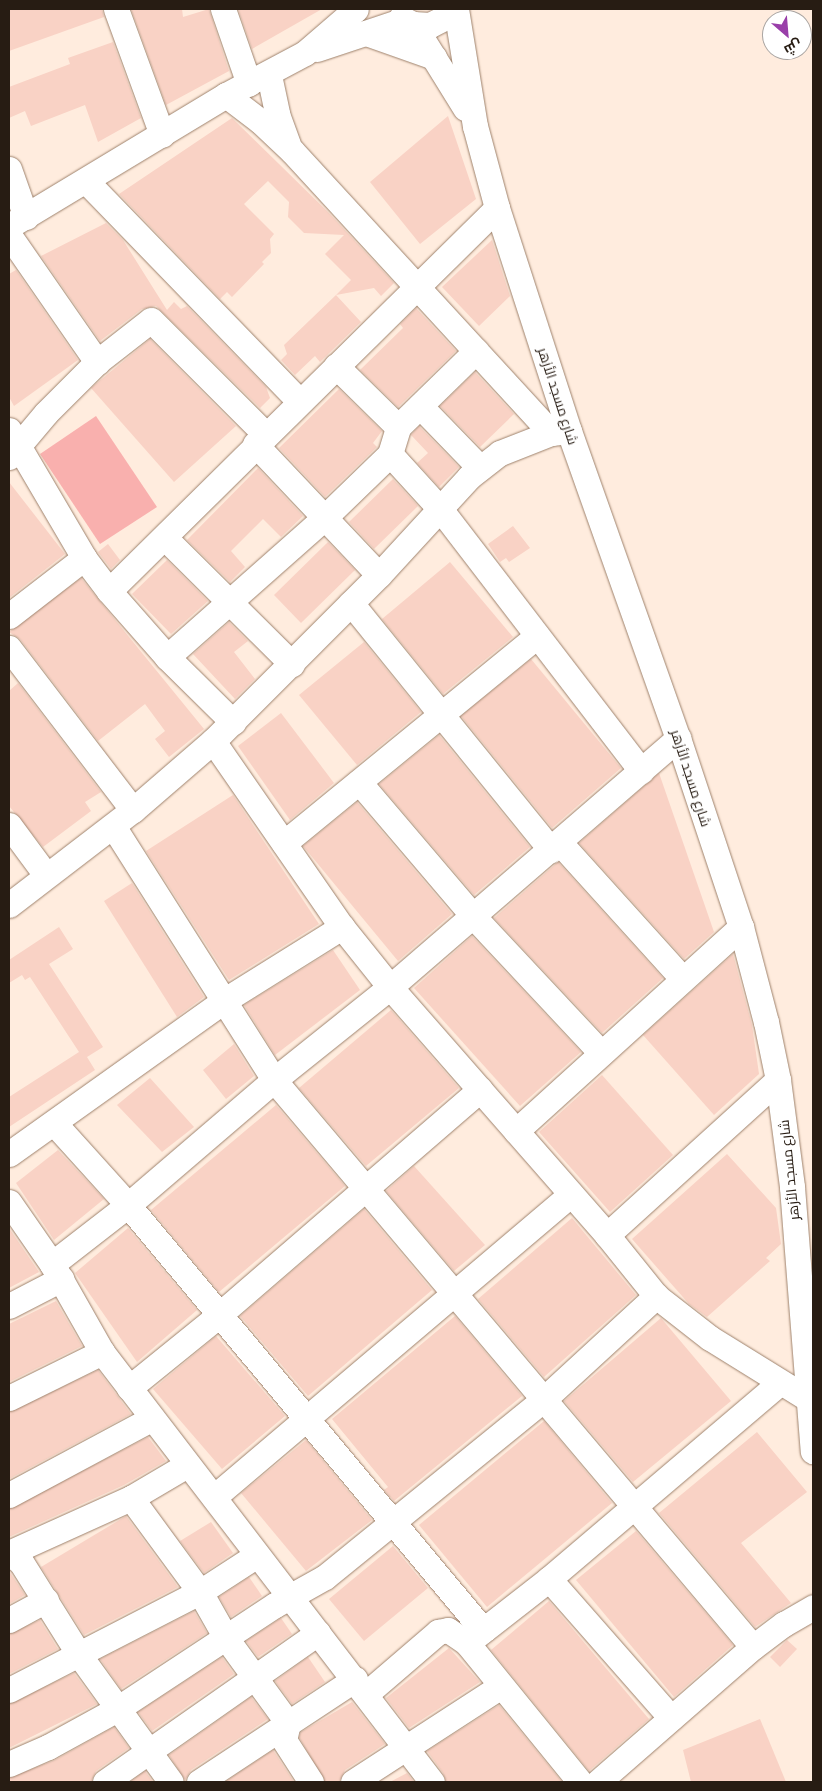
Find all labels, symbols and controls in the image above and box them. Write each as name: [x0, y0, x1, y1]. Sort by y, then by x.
north arrow: [762, 10, 812, 60]
text: ش: [782, 36, 805, 60]
street label: شارع مسجد الأزهر: [534, 345, 582, 447]
street label: شارع مسجد الأزهر: [667, 727, 715, 829]
street label: شارع مسجد الأزهر: [775, 1119, 803, 1221]

